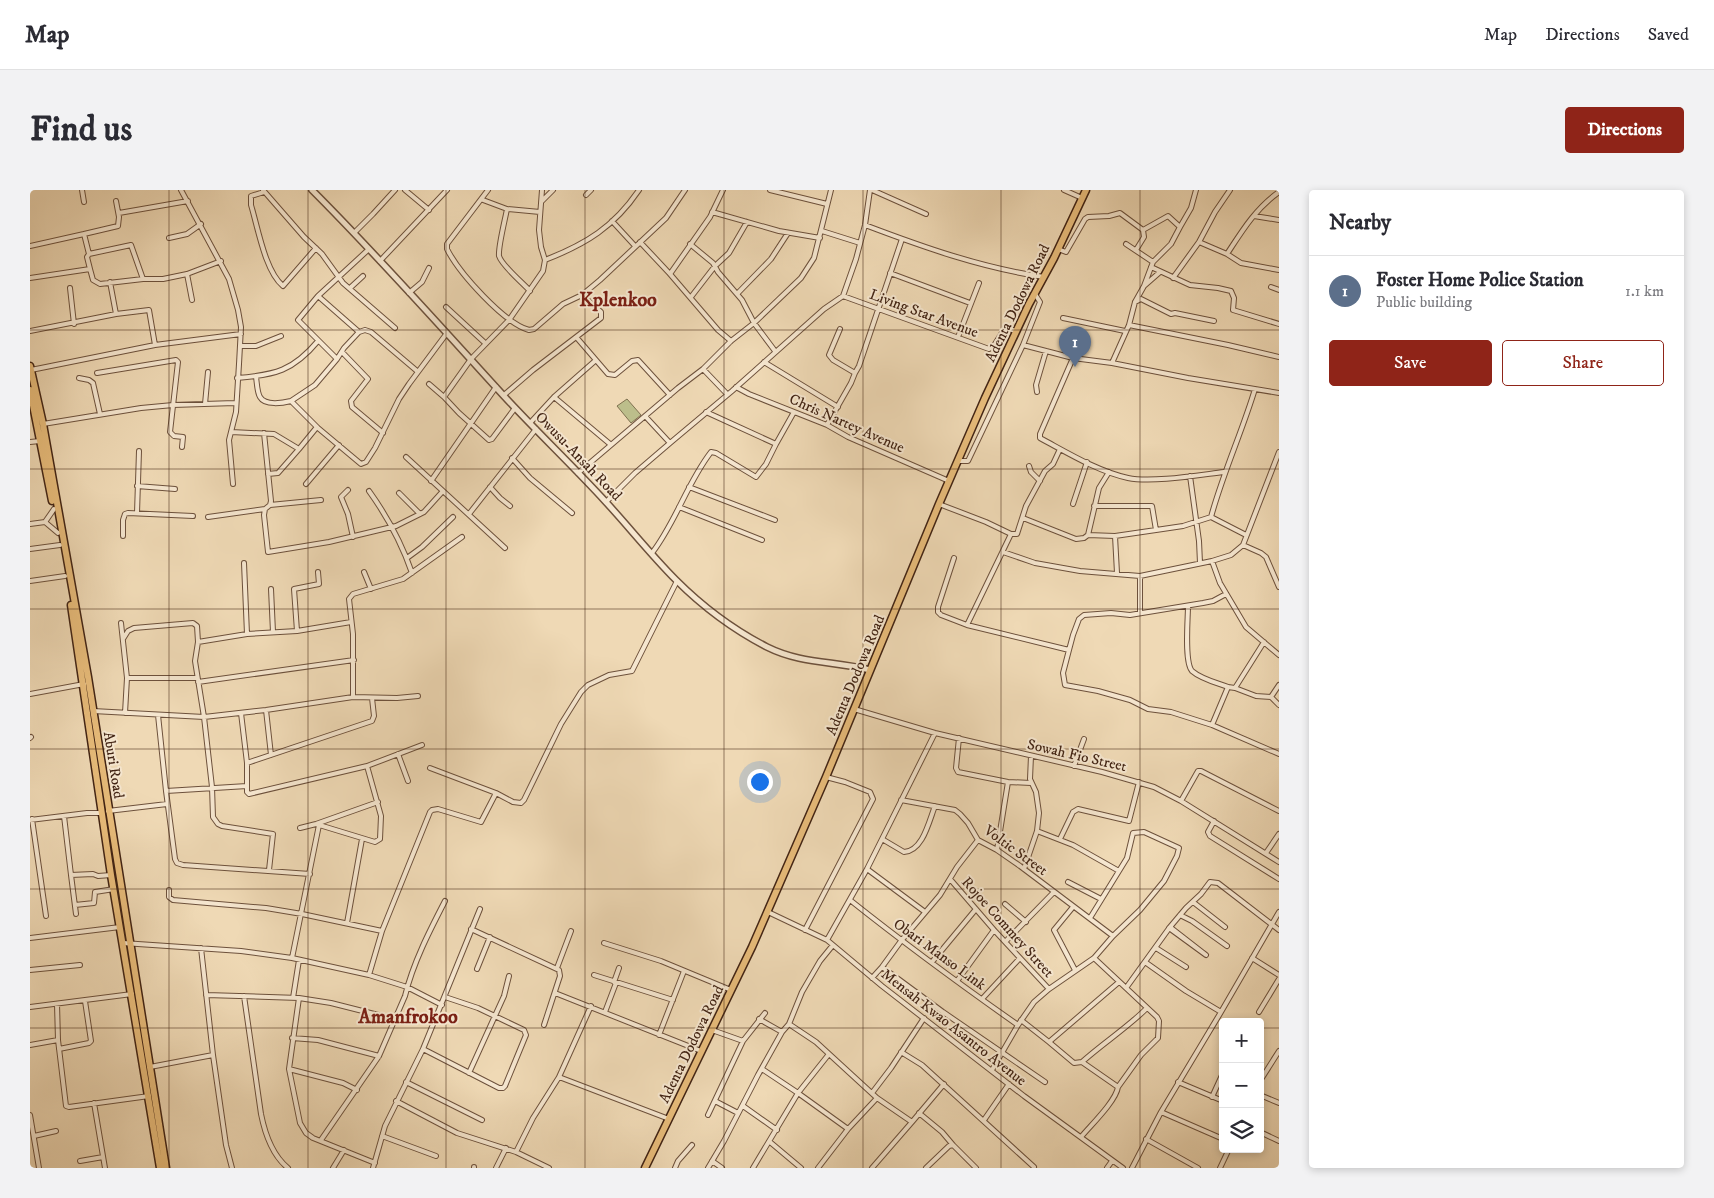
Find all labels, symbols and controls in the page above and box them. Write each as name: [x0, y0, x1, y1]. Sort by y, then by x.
text: Map: [25, 20, 69, 50]
text: Map: [1484, 24, 1517, 46]
text: Directions: [1545, 24, 1620, 46]
text: Saved: [1648, 24, 1689, 46]
button: Directions: [1565, 107, 1684, 153]
text: Find us: [30, 108, 132, 152]
text: Nearby: [1329, 210, 1391, 236]
street label: Adenta Dodowa Road: [981, 241, 1054, 365]
text: Foster Home Police Station: [1376, 269, 1584, 292]
text: 1: [1342, 281, 1348, 301]
text: 1.1 km: [1625, 281, 1664, 301]
street label: Living Star Avenue: [867, 285, 981, 342]
district label: Kplenkoo: [579, 288, 657, 313]
text: Public building: [1376, 292, 1472, 312]
pin: 1: [1059, 326, 1091, 367]
button: Save: [1329, 340, 1492, 386]
button: Share: [1502, 340, 1664, 386]
street label: Chris Nartey Avenue: [786, 390, 907, 457]
street label: Owusu-Ansah Road: [531, 408, 626, 505]
street label: Adenta Dodowa Road: [822, 612, 890, 738]
street label: Aburi Road: [99, 730, 128, 800]
street label: Sowah Fio Street: [1025, 735, 1129, 776]
your location: [747, 769, 773, 795]
street label: Voltic Street: [979, 820, 1051, 880]
street label: Rojoe Commey Street: [957, 873, 1058, 982]
street label: Obari Manso Link: [890, 914, 990, 995]
street label: Mensah Kwao Asantro Avenue: [877, 965, 1030, 1090]
street label: Adenta Dodowa Road: [655, 982, 728, 1106]
district label: Amanfrokoo: [357, 1005, 458, 1030]
map controls: [1219, 1018, 1264, 1153]
button: +: [1219, 1018, 1264, 1063]
button: −: [1219, 1063, 1264, 1108]
button: layers: [1219, 1108, 1264, 1153]

